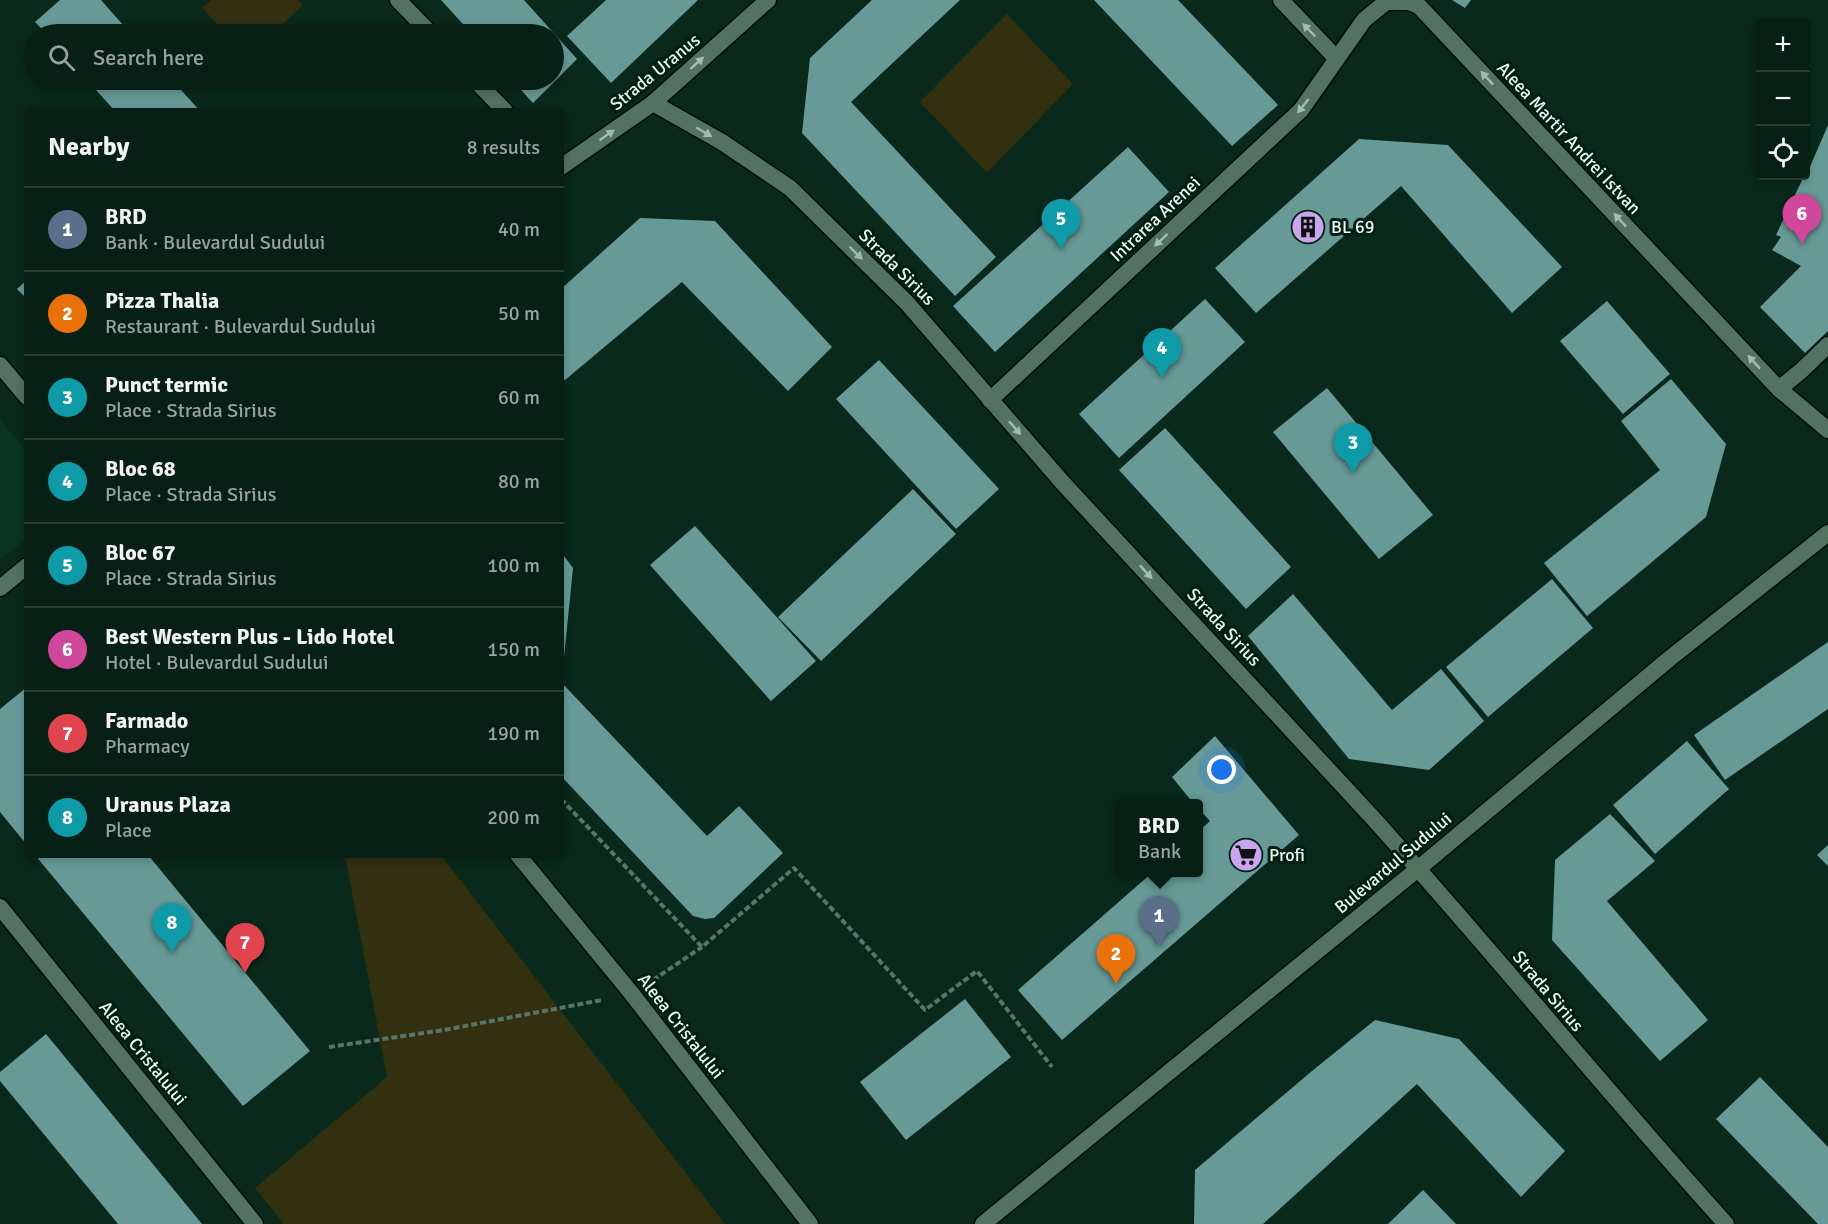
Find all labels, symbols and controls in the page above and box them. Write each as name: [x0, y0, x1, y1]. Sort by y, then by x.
map controls: [1756, 18, 1810, 180]
button: +: [1756, 18, 1810, 72]
one-way arrow: [1302, 22, 1316, 37]
search box: [24, 24, 564, 90]
street label: Strada Uranus: [605, 29, 705, 115]
icon: search: [45, 41, 78, 74]
text: Search here: [93, 44, 204, 71]
one-way arrow: [689, 57, 704, 70]
street label: Aleea Martir Andrei Istvan: [1492, 57, 1646, 219]
one-way arrow: [1480, 72, 1494, 86]
button: −: [1756, 72, 1810, 126]
one-way arrow: [1297, 99, 1309, 114]
button: locate: [1756, 126, 1810, 180]
one-way arrow: [696, 127, 713, 137]
one-way arrow: [599, 129, 616, 140]
text: Nearby: [48, 131, 129, 163]
text: 8 results: [467, 135, 540, 160]
street label: Intrarea Arenei: [1105, 172, 1205, 266]
pin: 6: [1782, 194, 1822, 244]
pin: 5: [1042, 200, 1080, 249]
text: BRD: [105, 203, 147, 230]
building icon: BL 69: [1290, 209, 1326, 245]
one-way arrow: [1613, 213, 1627, 228]
place label: BL 69: [1331, 216, 1375, 238]
text: 1: [62, 217, 73, 242]
text: 40 m: [498, 217, 540, 242]
street label: Strada Sirius: [854, 224, 940, 310]
text: Bank · Bulevardul Sudului: [105, 230, 325, 255]
one-way arrow: [1154, 233, 1169, 246]
one-way arrow: [848, 245, 862, 259]
text: Pizza Thalia: [105, 287, 219, 314]
text: 2: [62, 301, 73, 326]
text: 50 m: [498, 301, 540, 326]
text: Restaurant · Bulevardul Sudului: [105, 314, 376, 339]
pin: 4: [1142, 328, 1182, 378]
one-way arrow: [1747, 356, 1761, 370]
text: Punct termic: [105, 371, 228, 398]
text: 3: [62, 385, 73, 410]
text: 60 m: [498, 385, 540, 410]
text: Place · Strada Sirius: [105, 398, 276, 423]
one-way arrow: [1008, 420, 1021, 435]
pin: 3: [1334, 424, 1372, 473]
text: Bloc 68: [105, 455, 176, 482]
text: 4: [62, 469, 73, 494]
text: 80 m: [498, 469, 540, 494]
text: Place · Strada Sirius: [105, 482, 276, 507]
text: Bloc 67: [105, 539, 176, 566]
text: 5: [62, 553, 73, 578]
text: 100 m: [487, 553, 540, 578]
one-way arrow: [1139, 565, 1153, 580]
text: Place · Strada Sirius: [105, 566, 276, 591]
street label: Strada Sirius: [1182, 583, 1266, 671]
text: Best Western Plus - Lido Hotel: [105, 623, 394, 650]
text: 6: [62, 637, 73, 662]
text: 150 m: [487, 637, 540, 662]
text: Hotel · Bulevardul Sudului: [105, 650, 329, 675]
text: Farmado: [105, 707, 188, 734]
text: 7: [62, 721, 73, 746]
text: 190 m: [487, 721, 540, 746]
text: Pharmacy: [105, 734, 190, 759]
your location: [1207, 755, 1236, 784]
text: Uranus Plaza: [105, 791, 231, 818]
popup: [1116, 799, 1203, 877]
text: 8: [62, 805, 73, 830]
text: 200 m: [487, 805, 540, 830]
street label: Bulevardul Sudului: [1330, 808, 1456, 918]
text: BRD: [1138, 812, 1180, 839]
text: Place: [105, 818, 152, 843]
supermarket icon: Profi: [1228, 837, 1264, 873]
text: Bank: [1138, 839, 1181, 864]
place label: Profi: [1269, 844, 1305, 866]
pin: 1: [1140, 896, 1178, 946]
pin: 8: [152, 904, 192, 953]
pin: 7: [226, 924, 264, 973]
pin: 2: [1096, 934, 1136, 984]
street label: Strada Sirius: [1508, 946, 1588, 1036]
street label: Aleea Cristalului: [633, 969, 729, 1083]
street label: Aleea Cristalului: [94, 996, 192, 1110]

